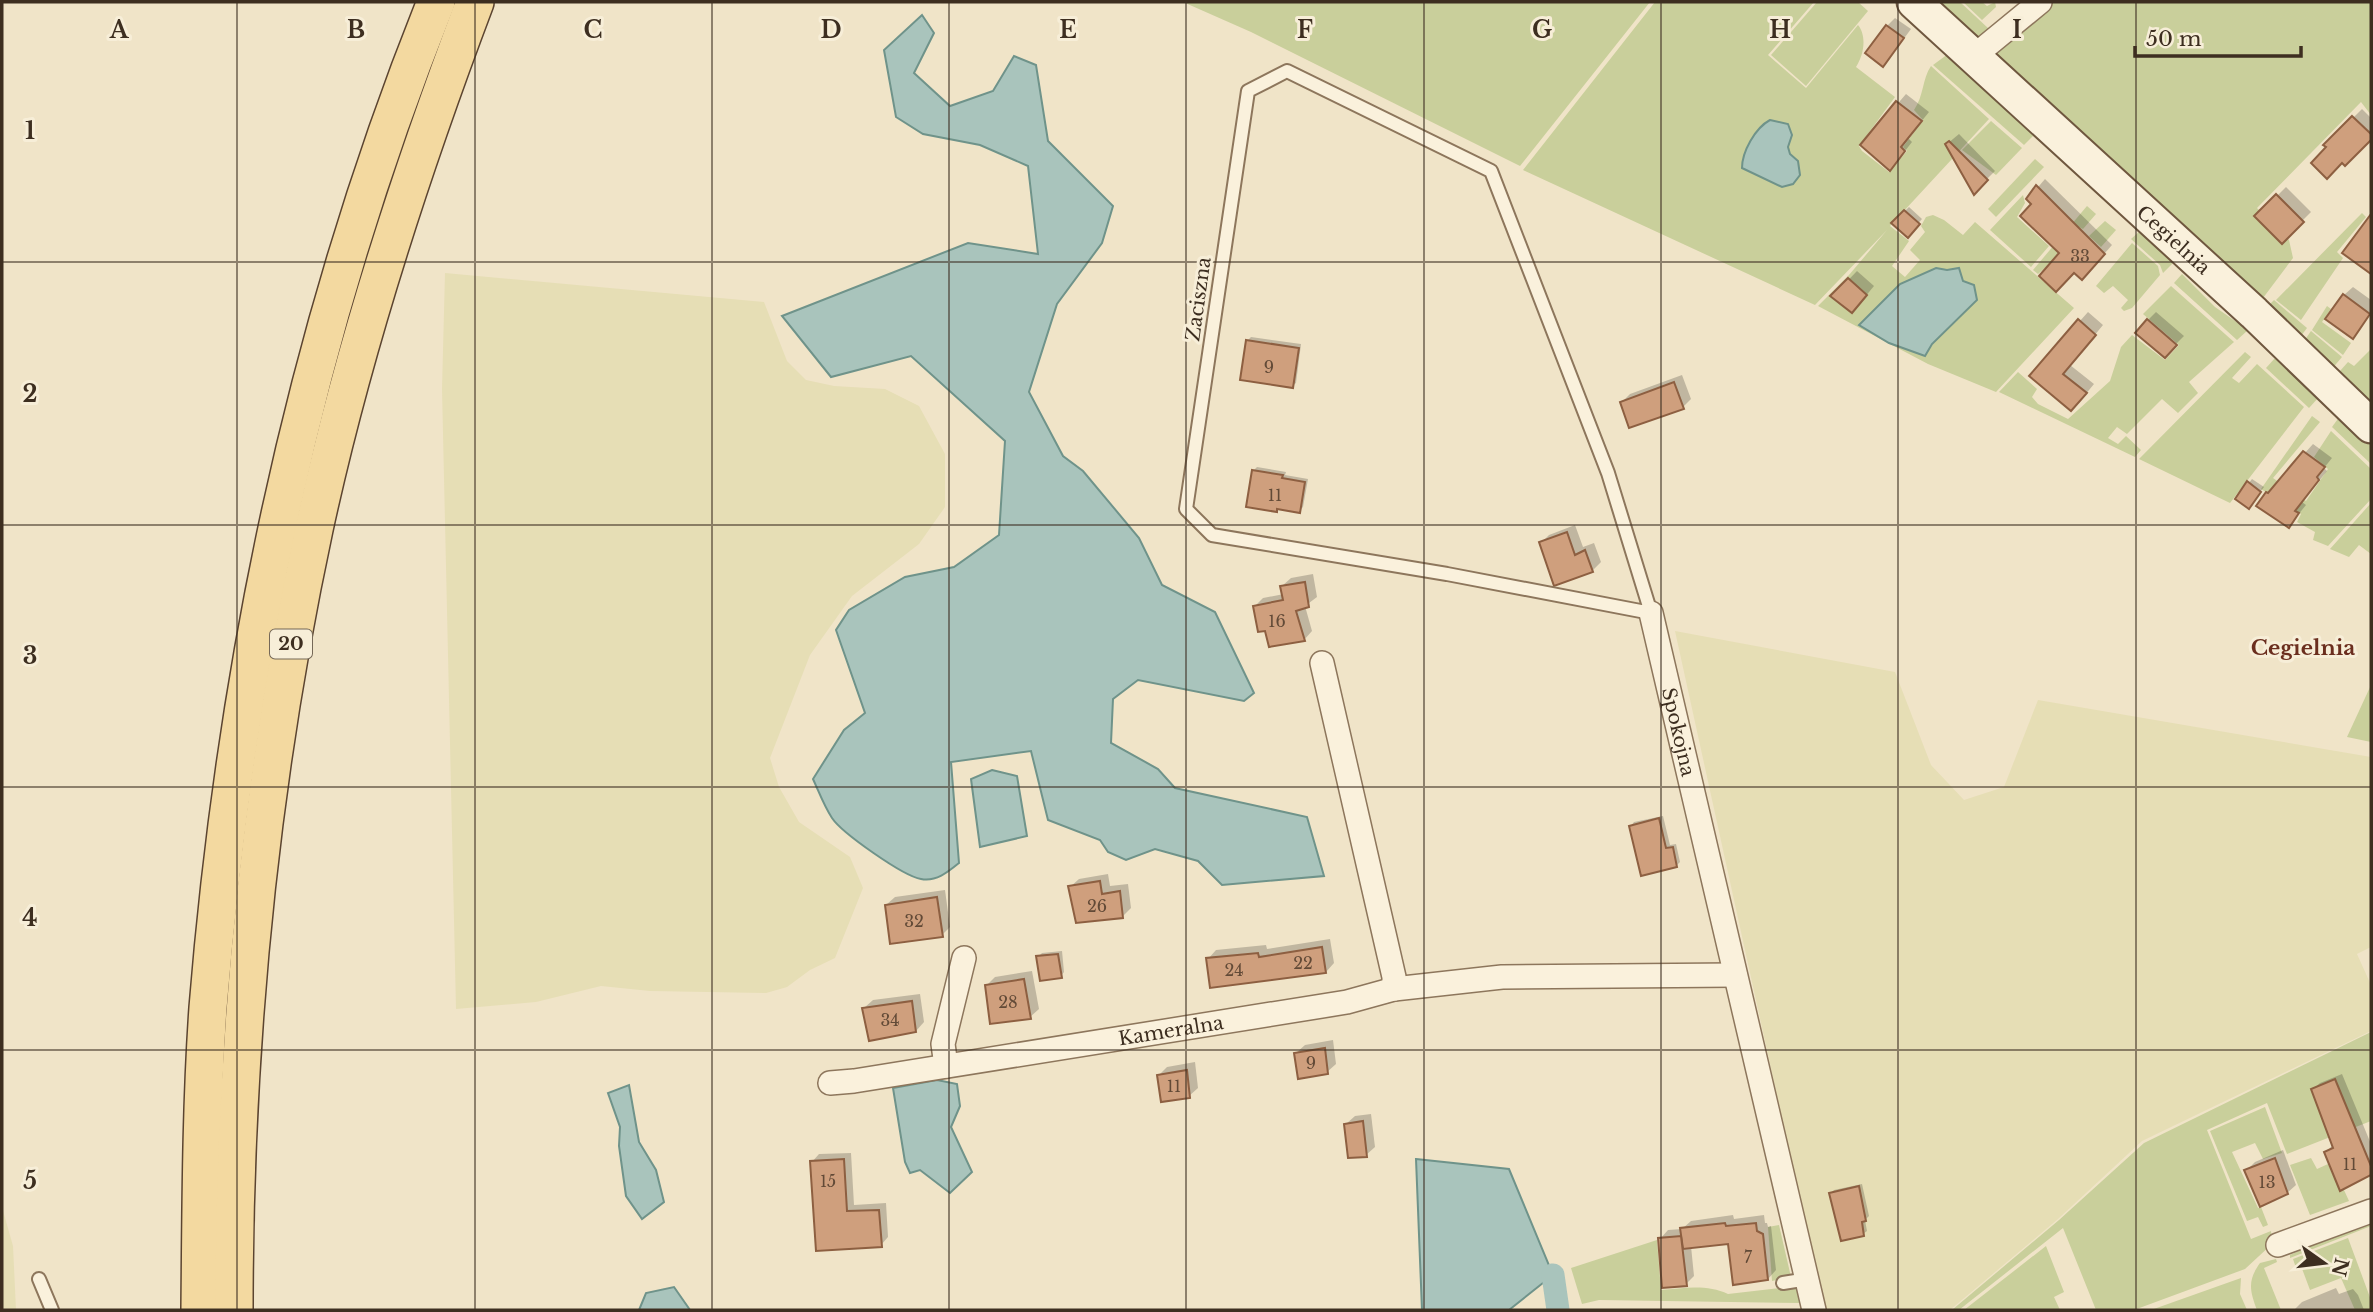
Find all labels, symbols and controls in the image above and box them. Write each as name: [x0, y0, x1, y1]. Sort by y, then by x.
scale bar: [2135, 14, 2301, 58]
text: A: [109, 16, 130, 44]
text: B: [347, 16, 365, 44]
text: C: [584, 16, 602, 44]
text: D: [820, 16, 842, 44]
text: E: [1059, 16, 1077, 44]
text: F: [1297, 16, 1313, 44]
text: G: [1532, 16, 1552, 44]
text: H: [1769, 16, 1791, 44]
text: I: [2012, 16, 2022, 44]
text: 50 m: [2146, 26, 2202, 52]
text: 1: [25, 117, 35, 145]
street label: Cegielnia: [2132, 201, 2215, 280]
house number: 33: [2070, 246, 2090, 266]
street label: Zaciszna: [1181, 255, 1216, 343]
house number: 9: [1264, 357, 1274, 377]
text: 2: [23, 380, 37, 408]
house number: 11: [1268, 485, 1282, 505]
house number: 16: [1268, 611, 1286, 631]
road number: 20: [270, 630, 312, 658]
district label: Cegielnia: [2251, 635, 2355, 661]
text: 3: [23, 642, 37, 670]
street label: Spokojna: [1657, 685, 1700, 779]
house number: 26: [1087, 896, 1107, 916]
text: 4: [22, 904, 38, 932]
house number: 32: [904, 911, 924, 931]
house number: 22: [1293, 953, 1313, 973]
house number: 24: [1224, 960, 1244, 980]
house number: 28: [998, 992, 1018, 1012]
house number: 34: [880, 1010, 900, 1030]
street label: Kameralna: [1117, 1011, 1226, 1050]
house number: 9: [1306, 1053, 1316, 1073]
house number: 11: [1167, 1076, 1181, 1096]
house number: 11: [2343, 1154, 2357, 1174]
text: 5: [23, 1167, 37, 1195]
house number: 15: [820, 1171, 836, 1191]
house number: 13: [2259, 1172, 2276, 1192]
north arrow: [2289, 1228, 2359, 1298]
house number: 7: [1744, 1247, 1753, 1267]
text: N: [2327, 1256, 2353, 1279]

